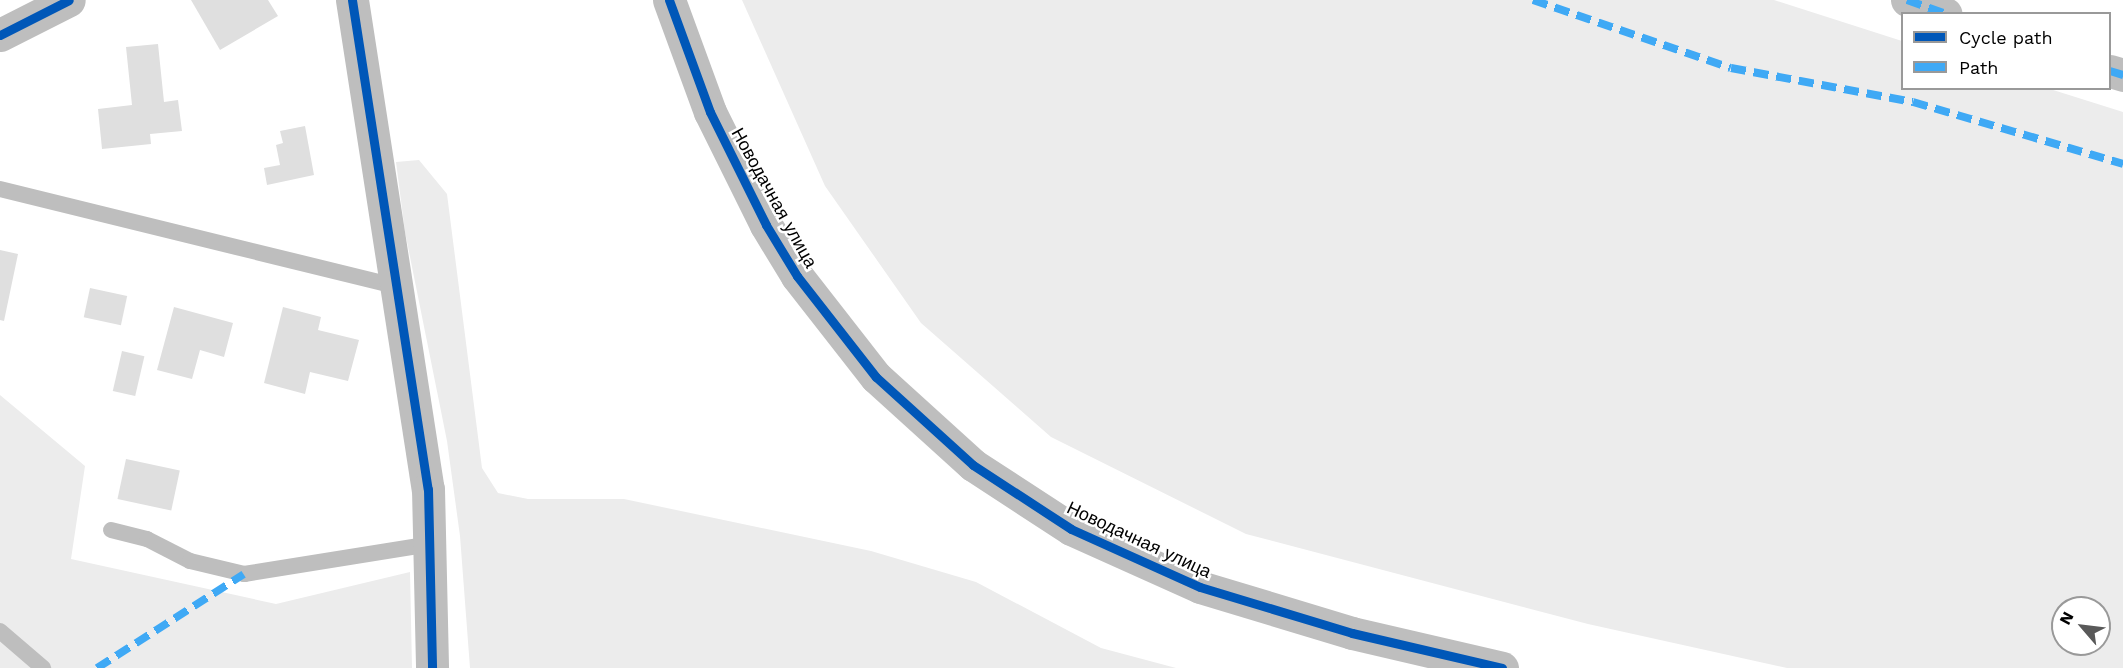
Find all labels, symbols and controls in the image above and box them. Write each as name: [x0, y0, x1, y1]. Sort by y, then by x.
legend: [1901, 12, 2111, 90]
text: Cycle path: [1959, 27, 2053, 48]
text: Path: [1959, 57, 1999, 78]
street label: Новодачная улица: [727, 124, 821, 272]
street label: Новодачная улица: [1063, 497, 1215, 583]
north arrow: [2051, 596, 2111, 656]
text: N: [2055, 609, 2078, 628]

